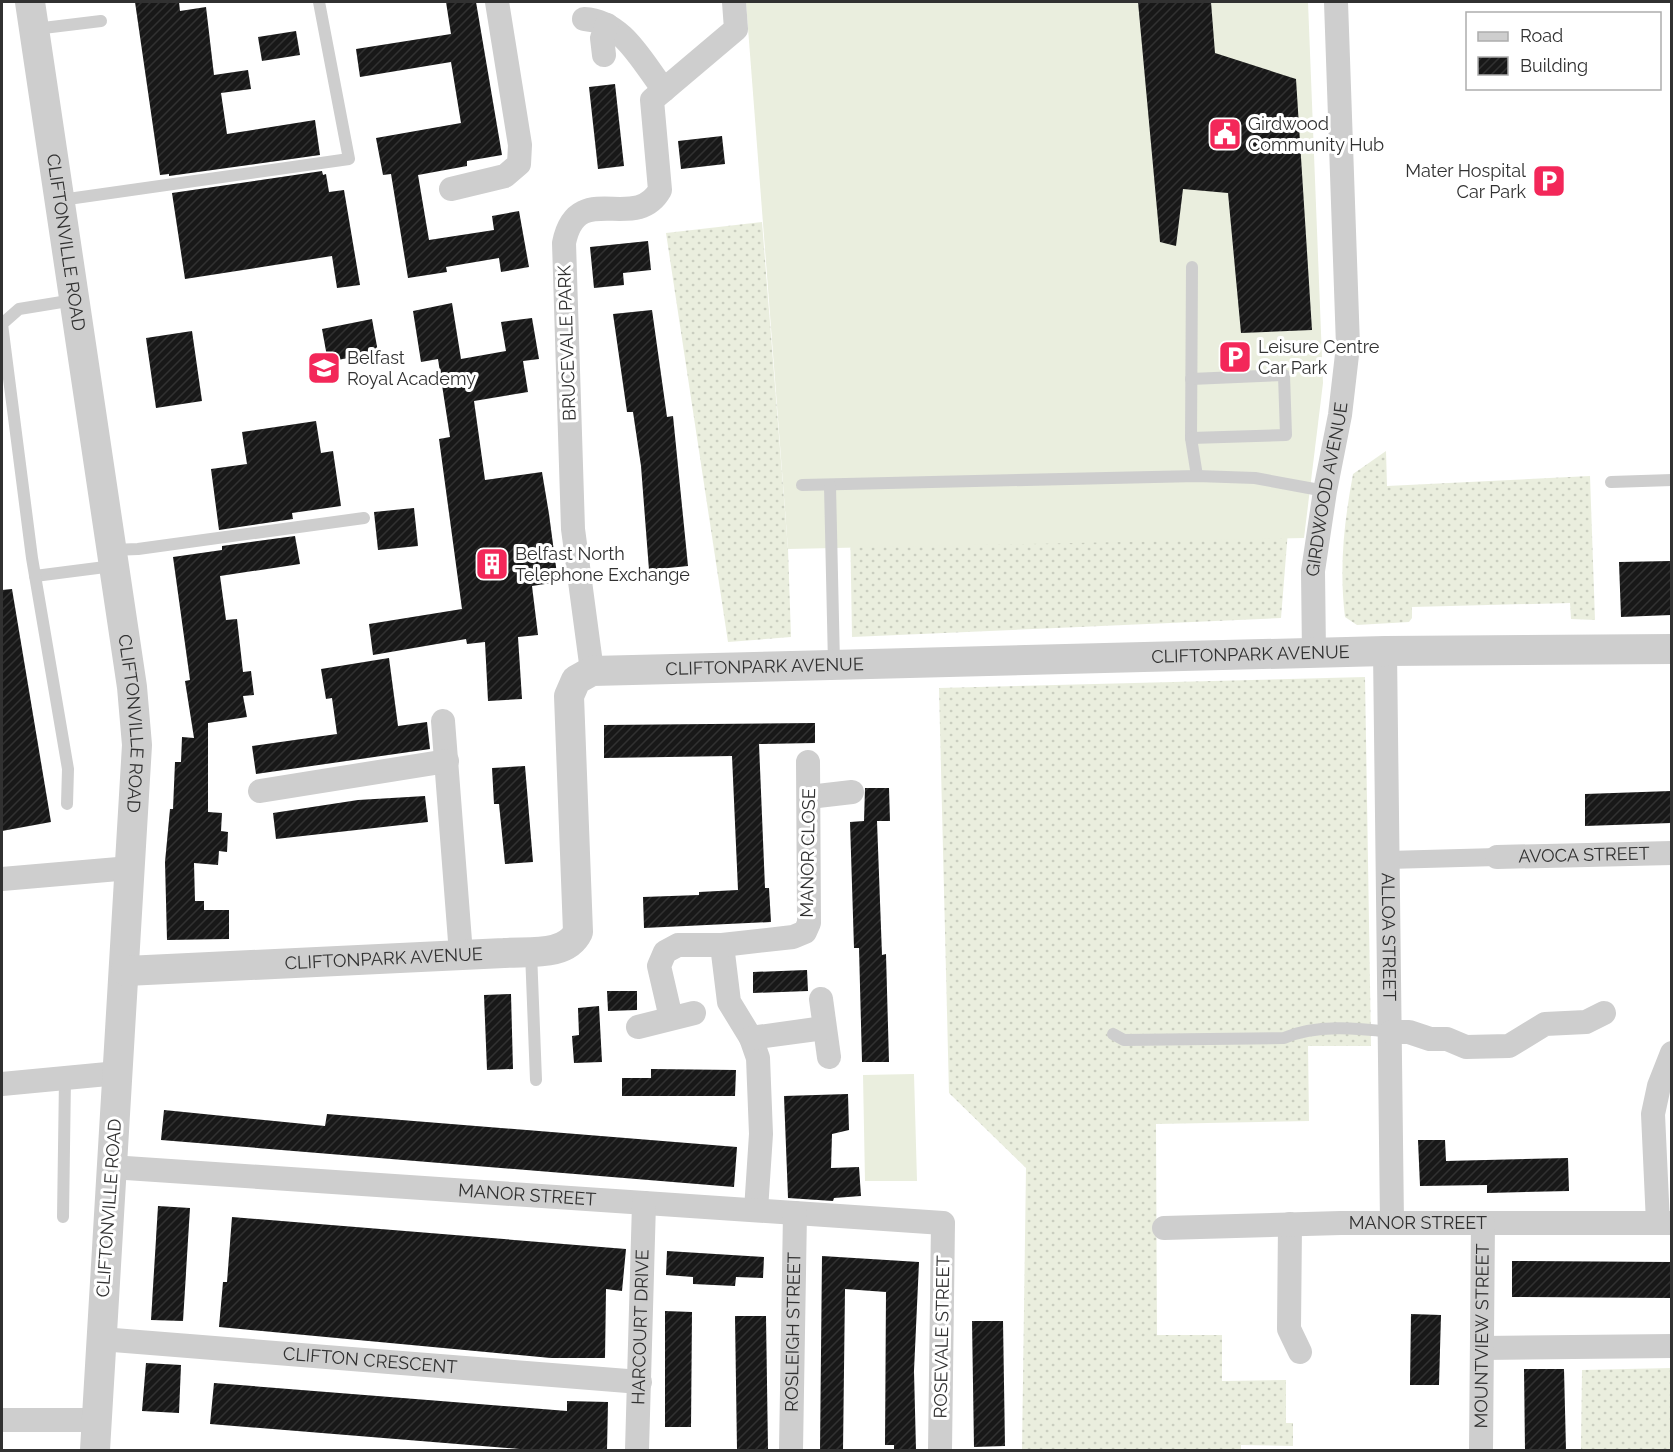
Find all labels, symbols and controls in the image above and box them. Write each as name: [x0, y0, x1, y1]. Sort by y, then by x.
legend: [1466, 12, 1661, 90]
text: Road: [1520, 25, 1563, 46]
text: Building: [1520, 55, 1588, 76]
place label: Girdwood Community Hub: [1248, 113, 1384, 155]
public building icon: Girdwood Community Hub: [1207, 116, 1243, 152]
street label: CLIFTONVILLE ROAD: [43, 152, 90, 333]
place label: Mater Hospital Car Park: [1405, 160, 1526, 202]
parking icon: Mater Hospital Car Park: [1531, 163, 1567, 199]
street label: BRUCEVALE PARK: [553, 264, 580, 421]
place label: Leisure Centre Car Park: [1258, 336, 1380, 378]
parking icon: Leisure Centre Car Park: [1217, 339, 1253, 375]
place label: Belfast Royal Academy: [347, 347, 476, 389]
school or university icon: Belfast Royal Academy: [306, 350, 342, 386]
street label: GIRDWOOD AVENUE: [1301, 401, 1351, 578]
place label: Belfast North Telephone Exchange: [515, 543, 690, 585]
building icon: Belfast North Telephone Exchange: [474, 546, 510, 582]
street label: CLIFTONVILLE ROAD: [114, 633, 148, 813]
street label: CLIFTONPARK AVENUE: [1151, 641, 1350, 667]
street label: CLIFTONPARK AVENUE: [665, 653, 864, 679]
street label: MANOR CLOSE: [796, 788, 819, 918]
street label: AVOCA STREET: [1518, 843, 1650, 867]
street label: ALLOA STREET: [1378, 873, 1400, 1001]
street label: CLIFTONPARK AVENUE: [284, 943, 483, 973]
street label: CLIFTONVILLE ROAD: [92, 1118, 125, 1298]
street label: MANOR STREET: [457, 1179, 597, 1210]
street label: MANOR STREET: [1349, 1212, 1487, 1233]
street label: MOUNTVIEW STREET: [1470, 1243, 1493, 1429]
street label: HARCOURT DRIVE: [627, 1249, 653, 1405]
street label: ROSLEIGH STREET: [781, 1252, 804, 1412]
street label: ROSEVALE STREET: [930, 1255, 953, 1419]
street label: CLIFTON CRESCENT: [282, 1343, 458, 1377]

